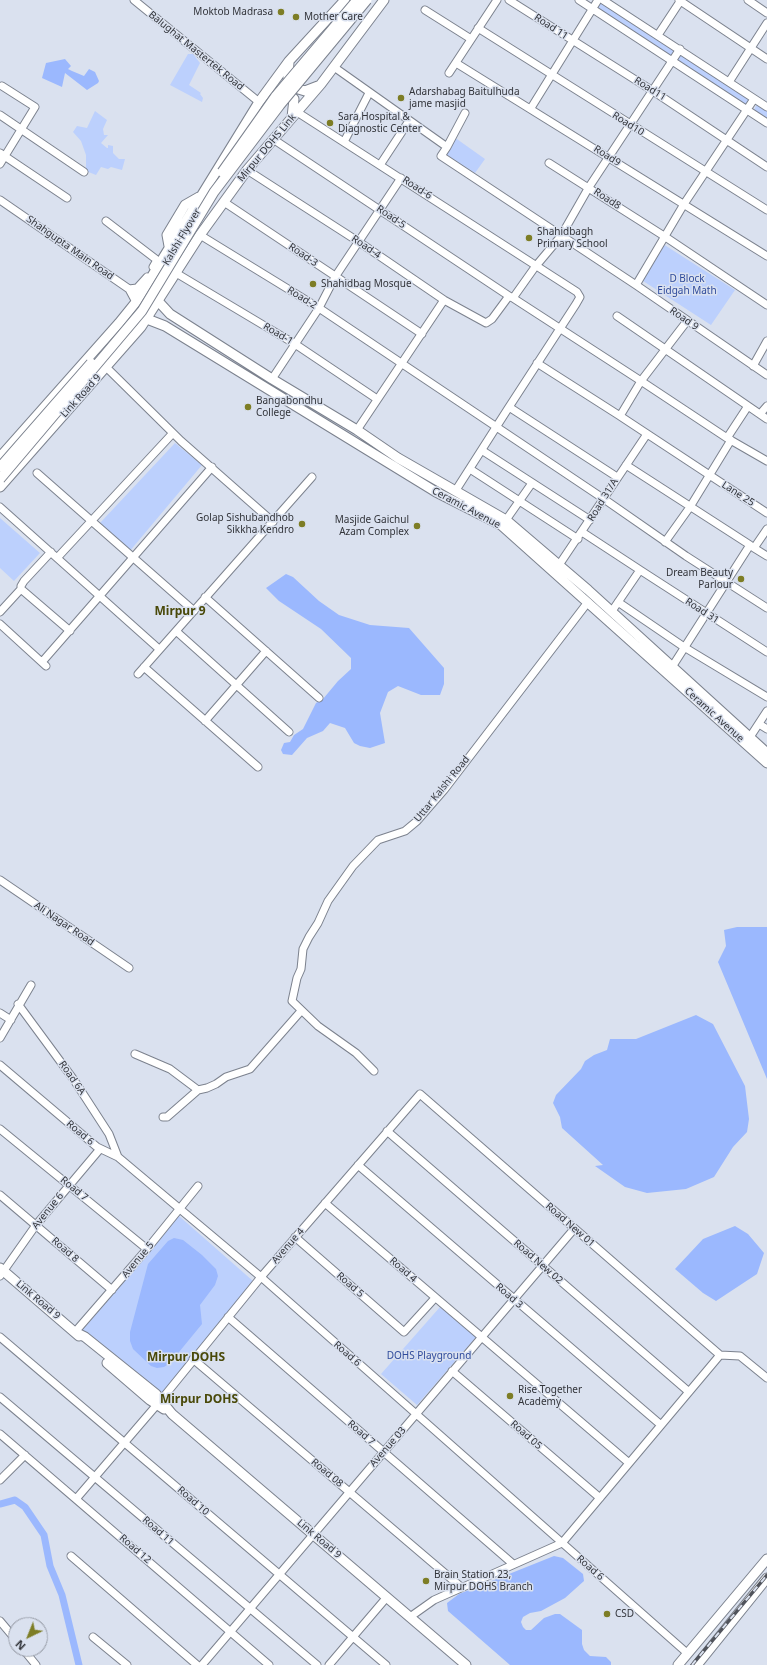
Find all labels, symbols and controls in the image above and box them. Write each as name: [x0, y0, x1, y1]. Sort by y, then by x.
place label: Moktob Madrasa: [193, 6, 273, 18]
marker: Moktob Madrasa: [276, 7, 286, 17]
street label: Balughat Mastertek Road: [146, 9, 246, 93]
place label: Mother Care: [304, 11, 363, 23]
marker: Mother Care: [291, 12, 301, 22]
street label: Road 11: [532, 12, 570, 42]
street label: Road11: [632, 75, 668, 103]
place label: Adarshabag Baitulhuda jame masjid: [409, 86, 520, 110]
marker: Adarshabag Baitulhuda jame masjid: [396, 93, 406, 103]
street label: Road10: [610, 110, 646, 138]
place label: Sara Hospital & Diagnostic Center: [338, 111, 422, 134]
street label: Mirpur DOHS Link: [235, 112, 299, 184]
marker: Sara Hospital & Diagnostic Center: [325, 118, 335, 128]
street label: Road9: [591, 143, 623, 169]
street label: Road-6: [400, 174, 434, 202]
street label: Road8: [591, 186, 623, 212]
street label: Road-5: [374, 203, 408, 231]
street label: Kalshi Flyover: [160, 206, 204, 268]
street label: Shahgupta Main Road: [24, 213, 116, 283]
place label: Shahidbagh Primary School: [537, 226, 608, 250]
street label: Road-4: [349, 233, 383, 261]
marker: Shahidbagh Primary School: [524, 233, 534, 243]
street label: Road-3: [286, 241, 320, 269]
park label: D Block Eidgah Math: [657, 273, 717, 296]
place label: Shahidbag Mosque: [321, 278, 412, 290]
marker: Shahidbag Mosque: [308, 279, 318, 289]
street label: Road-2: [285, 284, 319, 312]
street label: Road 9: [667, 305, 701, 333]
street label: Road-1: [261, 320, 295, 348]
street label: Link Road 9: [58, 372, 104, 420]
place label: Bangabondhu College: [256, 395, 323, 418]
marker: Bangabondhu College: [243, 402, 253, 412]
street label: Road 31/A: [585, 476, 621, 524]
street label: Lane 25: [719, 479, 757, 509]
street label: Ceramic Avenue: [430, 485, 502, 531]
place label: Golap Sishubandhob Sikkha Kendro: [196, 512, 294, 536]
place label: Masjide Gaichul Azam Complex: [335, 514, 409, 538]
marker: Golap Sishubandhob Sikkha Kendro: [297, 519, 307, 529]
marker: Masjide Gaichul Azam Complex: [412, 521, 422, 531]
place label: Dream Beauty Parlour: [666, 567, 733, 590]
marker: Dream Beauty Parlour: [736, 574, 746, 584]
street label: Road 31: [683, 596, 721, 626]
district label: Mirpur 9: [155, 605, 205, 619]
street label: Ceramic Avenue: [682, 685, 746, 745]
street label: Uttar Kalshi Road: [412, 754, 472, 824]
street label: Ali Nagar Road: [32, 899, 96, 949]
street label: Road 6A: [56, 1059, 88, 1097]
street label: Road 6: [64, 1118, 96, 1148]
street label: Road 7: [58, 1174, 90, 1204]
street label: Avenue 6: [30, 1190, 66, 1232]
street label: Road New 01: [543, 1200, 597, 1250]
street label: Avenue 4: [269, 1226, 307, 1266]
street label: Road 8: [49, 1235, 81, 1265]
street label: Road New 02: [511, 1237, 565, 1287]
street label: Avenue 5: [119, 1240, 157, 1280]
street label: Road 4: [387, 1255, 419, 1285]
street label: Road 5: [334, 1270, 366, 1300]
street label: Link Road 9: [13, 1278, 63, 1322]
street label: Road 3: [493, 1281, 525, 1311]
street label: Road 6: [331, 1339, 363, 1369]
park label: DOHS Playground: [387, 1350, 471, 1362]
district label: Mirpur DOHS: [147, 1351, 225, 1365]
place label: Rise Together Academy: [518, 1384, 582, 1408]
marker: Rise Together Academy: [505, 1391, 515, 1401]
district label: Mirpur DOHS: [160, 1393, 238, 1407]
street label: Road 7: [345, 1418, 377, 1448]
street label: Road 05: [508, 1418, 544, 1452]
street label: Avenue 03: [367, 1425, 409, 1469]
street label: Road 08: [309, 1456, 345, 1490]
street label: Road 10: [175, 1484, 211, 1518]
street label: Road 11: [140, 1514, 176, 1548]
street label: Link Road 9: [294, 1517, 344, 1561]
street label: Road 12: [117, 1532, 153, 1566]
street label: Road 6: [574, 1553, 606, 1583]
place label: Brain Station 23, Mirpur DOHS Branch: [434, 1569, 533, 1592]
marker: Brain Station 23, Mirpur DOHS Branch: [421, 1576, 431, 1586]
place label: CSD: [615, 1608, 634, 1620]
marker: CSD: [602, 1609, 612, 1619]
north arrow: [8, 1617, 48, 1657]
text: N: [12, 1637, 29, 1654]

